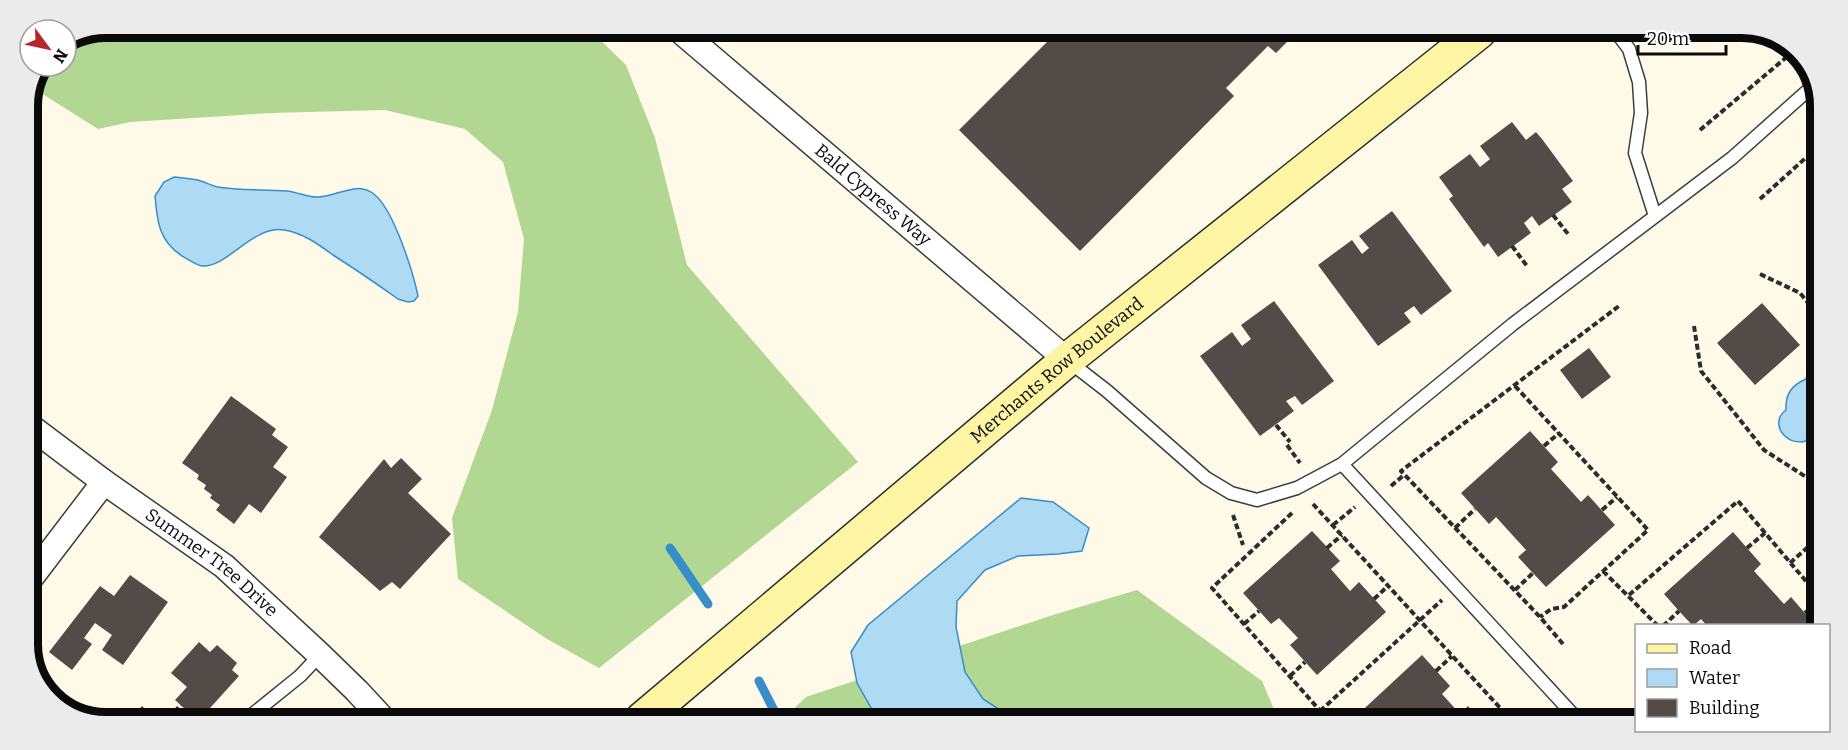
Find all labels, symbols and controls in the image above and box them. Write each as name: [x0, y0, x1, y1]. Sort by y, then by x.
north arrow: [18, 18, 78, 78]
scale bar: [1638, 18, 1726, 56]
text: 20 m: [1647, 28, 1689, 50]
text: N: [49, 46, 71, 66]
street label: Bald Cypress Way: [810, 139, 936, 251]
street label: Merchants Row Boulevard: [966, 292, 1148, 448]
street label: Summer Tree Drive: [141, 503, 282, 621]
legend: [1635, 624, 1830, 732]
text: Road: [1689, 637, 1732, 659]
text: Water: [1689, 667, 1740, 689]
text: Building: [1689, 697, 1760, 719]

